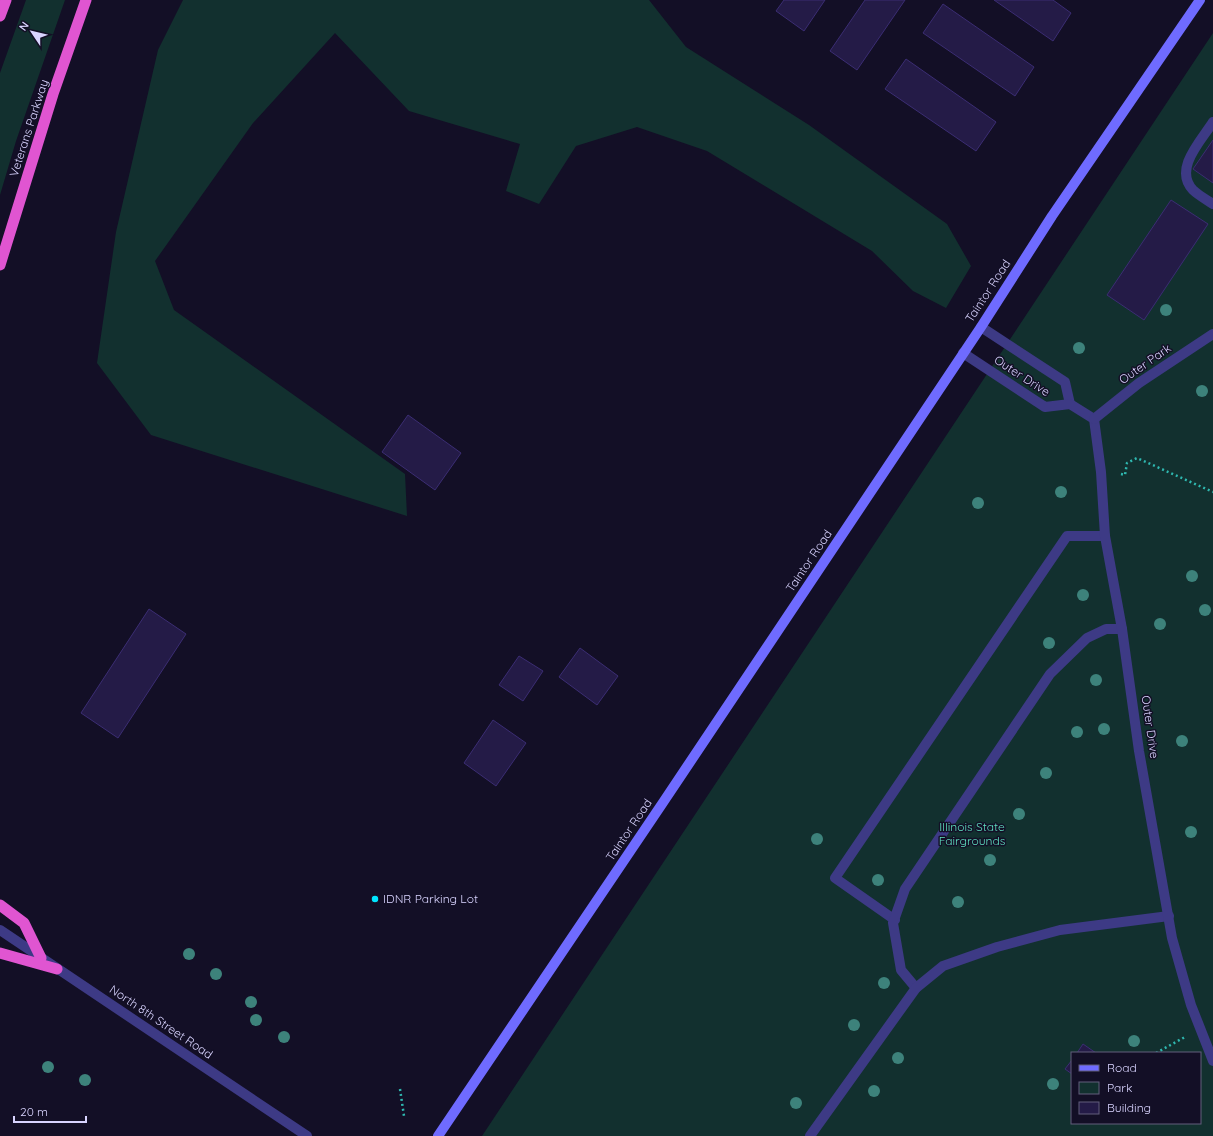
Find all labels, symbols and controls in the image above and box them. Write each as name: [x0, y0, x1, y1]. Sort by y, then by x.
north arrow: [12, 12, 52, 52]
text: N: [16, 19, 32, 34]
street label: Veterans Parkway: [6, 77, 51, 178]
street label: Taintor Road: [962, 257, 1013, 325]
street label: Outer Park: [1116, 340, 1174, 387]
street label: Outer Drive: [992, 352, 1053, 399]
street label: Taintor Road: [782, 527, 835, 595]
street label: Outer Drive: [1139, 694, 1162, 760]
street label: Taintor Road: [602, 796, 655, 864]
park label: Illinois State Fairgrounds: [939, 819, 1006, 848]
place label: IDNR Parking Lot: [383, 891, 478, 906]
marker: IDNR Parking Lot: [370, 894, 380, 904]
street label: North 8th Street Road: [107, 981, 216, 1062]
legend: [1071, 1052, 1201, 1124]
text: Road: [1107, 1060, 1137, 1075]
text: Park: [1107, 1080, 1132, 1095]
scale bar: [14, 1098, 86, 1124]
text: Building: [1107, 1100, 1151, 1115]
text: 20 m: [20, 1104, 48, 1119]

